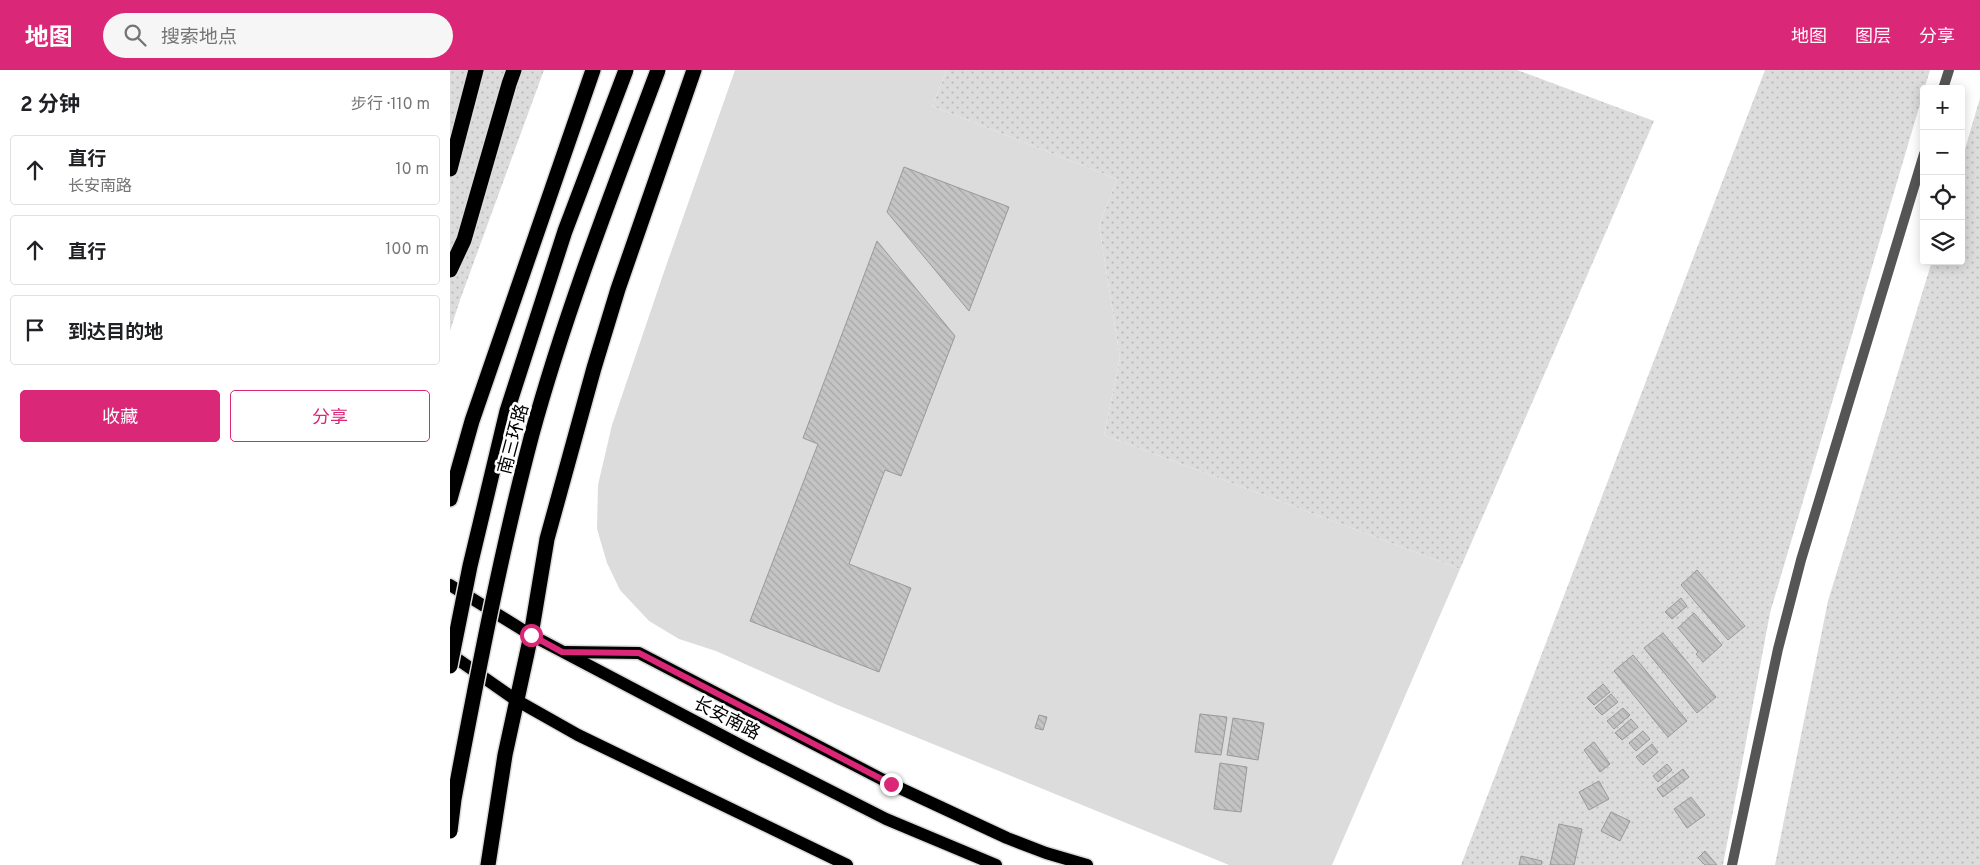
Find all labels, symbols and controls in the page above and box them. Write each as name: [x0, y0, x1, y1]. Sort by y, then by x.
search box: [103, 13, 453, 58]
icon: search: [121, 21, 149, 49]
text: 地图: [25, 24, 73, 54]
text: 搜索地点: [161, 26, 237, 50]
text: 地图: [1791, 26, 1827, 49]
text: 图层: [1855, 26, 1891, 49]
text: 分享: [1919, 26, 1955, 49]
map controls: [1920, 85, 1965, 265]
button: +: [1920, 85, 1965, 130]
text: 2 分钟: [20, 92, 80, 119]
text: 步行 · 110 m: [351, 95, 430, 115]
button: −: [1920, 130, 1965, 175]
text: 直行: [68, 148, 106, 172]
icon: ahead: [21, 156, 49, 184]
text: 10 m: [395, 160, 429, 180]
button: locate: [1920, 175, 1965, 220]
text: 长安南路: [68, 177, 132, 197]
button: layers: [1920, 220, 1965, 265]
icon: ahead: [21, 236, 49, 264]
text: 100 m: [385, 240, 429, 260]
text: 直行: [68, 241, 106, 265]
icon: arrive: [21, 316, 49, 344]
text: 到达目的地: [68, 321, 163, 345]
button: 收藏: [20, 390, 220, 442]
button: 分享: [230, 390, 430, 442]
street label: 南三环路: [494, 402, 535, 477]
route start: [520, 624, 543, 647]
street label: 长安南路: [689, 693, 764, 746]
route end: [880, 773, 903, 796]

